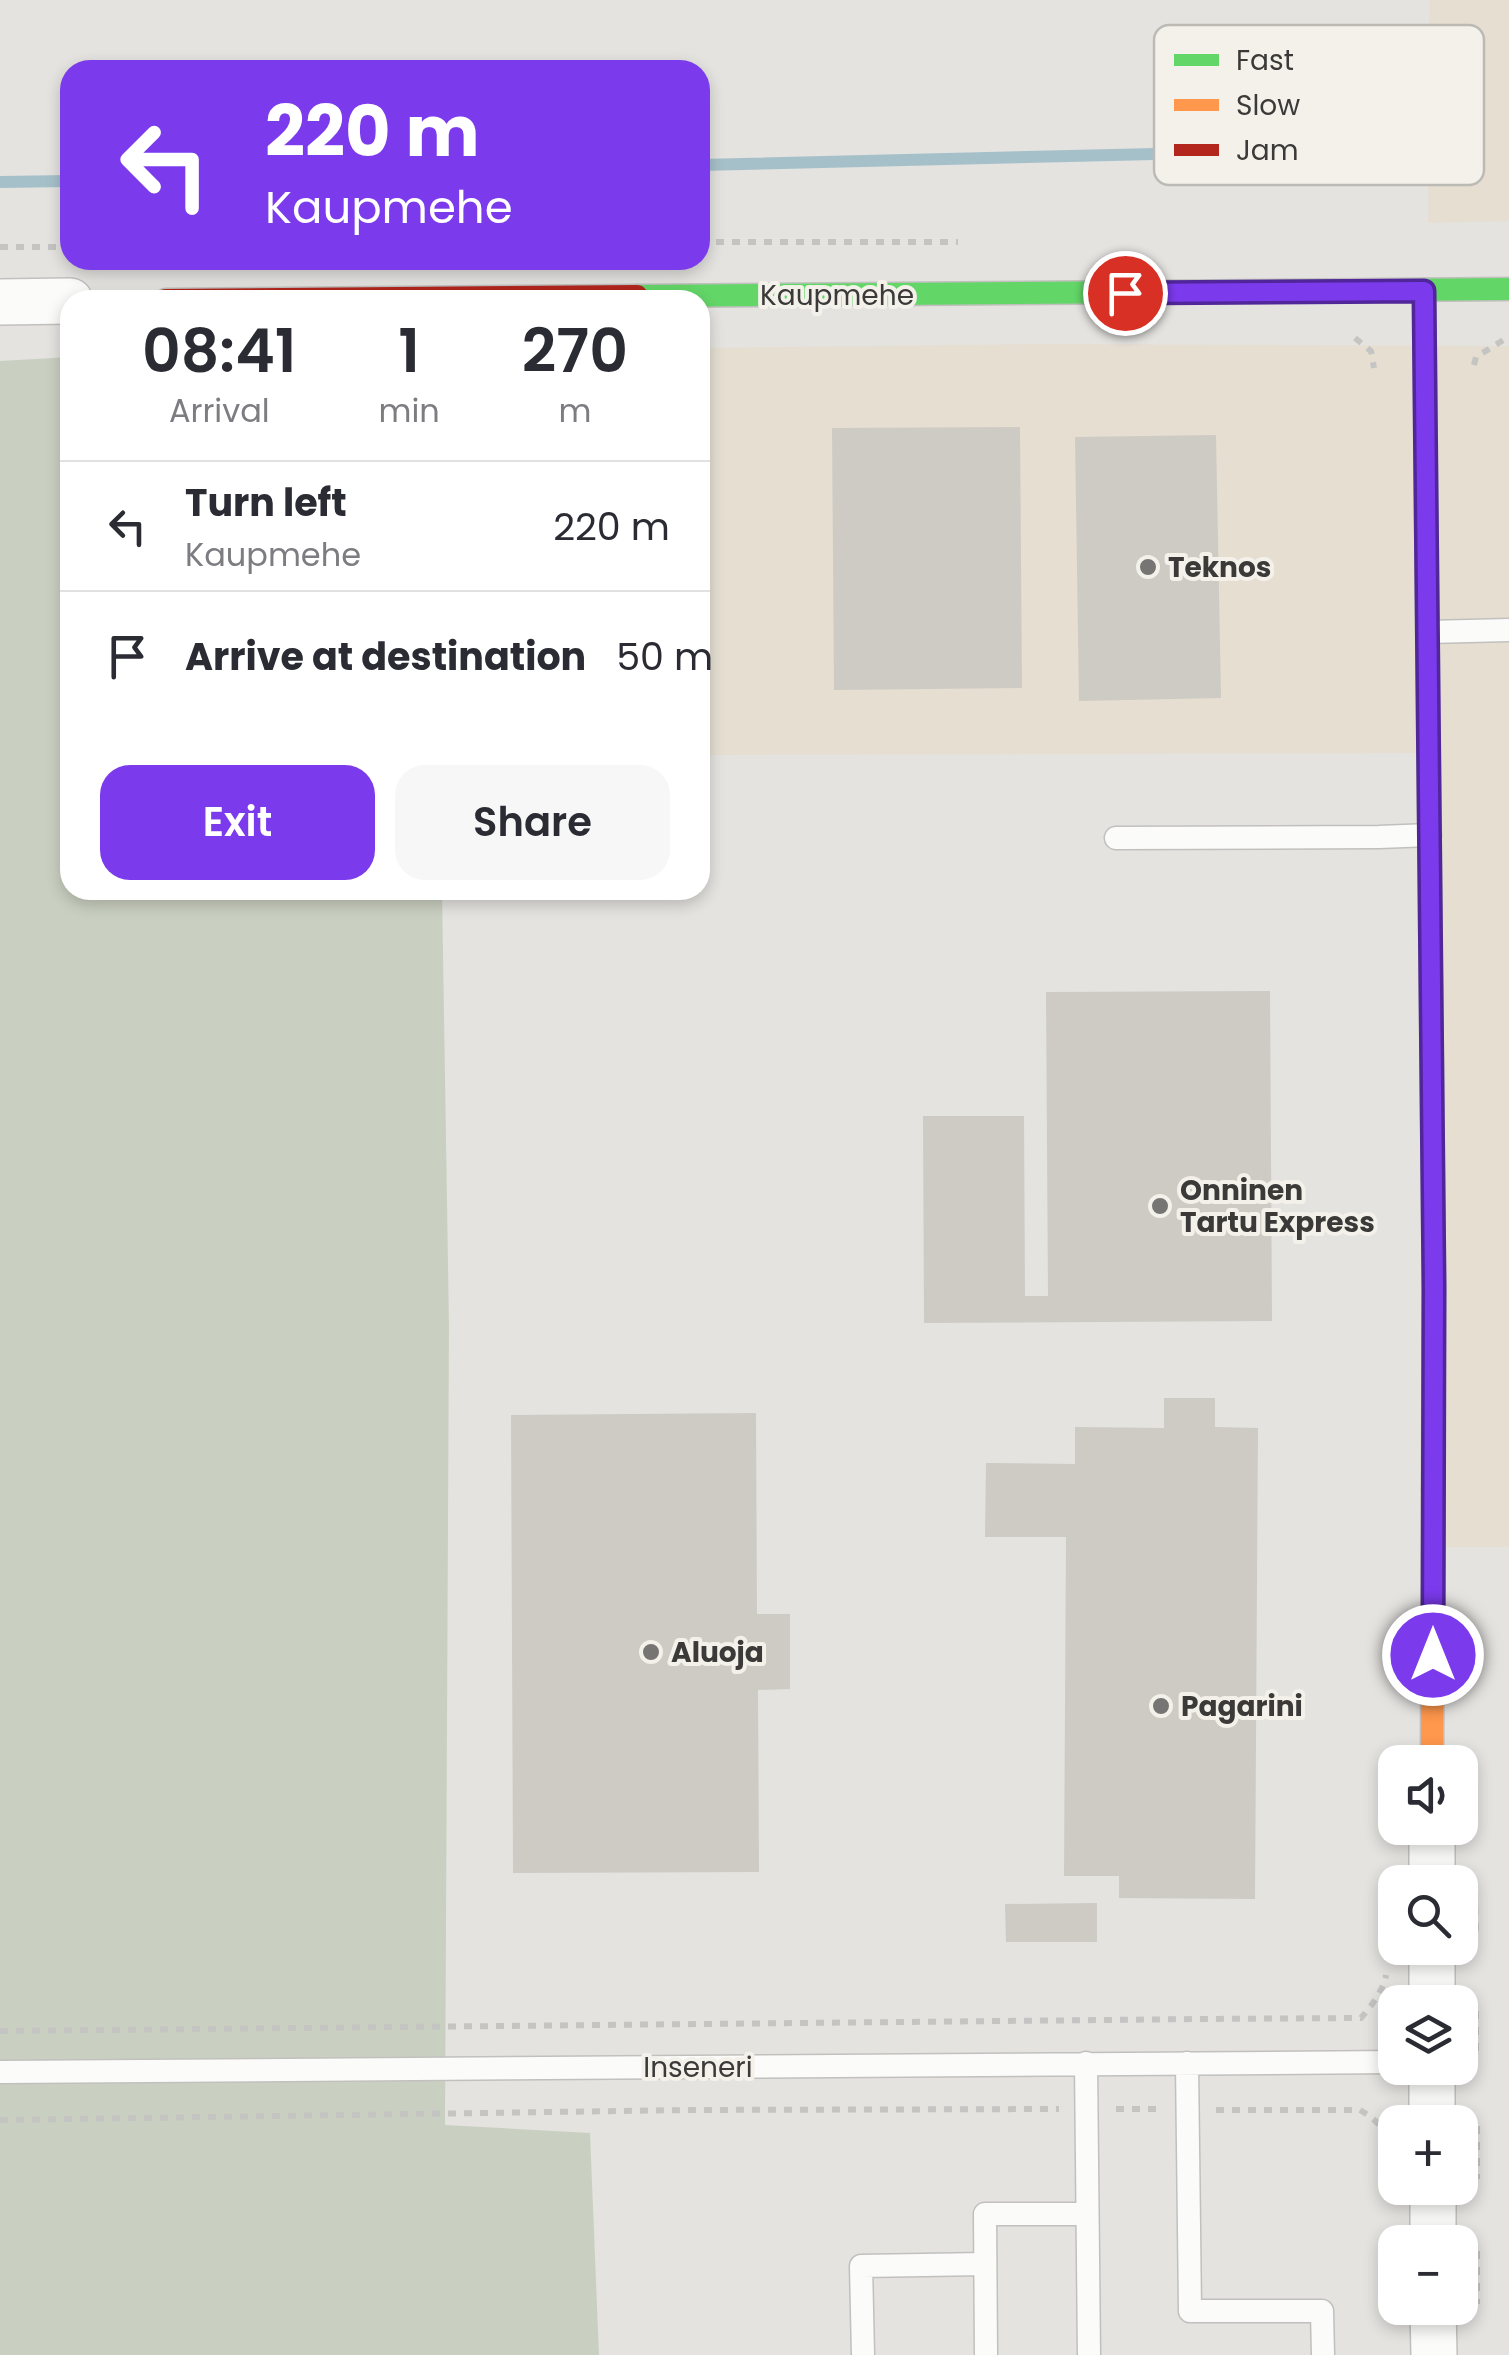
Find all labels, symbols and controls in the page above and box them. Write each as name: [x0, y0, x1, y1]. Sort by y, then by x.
legend: [1154, 25, 1484, 185]
text: Fast: [1236, 41, 1294, 80]
text: 220 m: [265, 82, 480, 181]
text: Slow: [1236, 86, 1300, 125]
icon: left: [100, 100, 230, 230]
text: Jam: [1236, 131, 1299, 170]
text: Kaupmehe: [265, 176, 513, 239]
pin: [1083, 251, 1168, 336]
icon: arrive: [1098, 266, 1153, 321]
street label: Kaupmehe: [760, 276, 914, 315]
text: 08:41: [142, 309, 297, 393]
text: 1: [398, 309, 420, 393]
text: 270: [522, 309, 628, 393]
text: Arrival: [169, 388, 270, 433]
text: min: [379, 388, 440, 433]
text: m: [558, 388, 591, 433]
text: Turn left: [185, 476, 347, 529]
icon: left: [100, 499, 155, 554]
text: 220 m: [553, 500, 670, 553]
text: Kaupmehe: [185, 532, 361, 577]
place label: Teknos: [1168, 548, 1271, 587]
marker: Teknos: [1137, 556, 1159, 578]
icon: arrive: [100, 629, 155, 684]
text: Arrive at destination: [185, 630, 586, 683]
text: 50 m: [616, 630, 713, 683]
button: Exit: [100, 765, 375, 880]
button: Share: [395, 765, 670, 880]
place label: Onninen Tartu Express: [1180, 1171, 1375, 1242]
marker: Onninen Tartu Express: [1149, 1195, 1171, 1217]
position arrow: [1381, 1603, 1485, 1707]
place label: Aluoja: [671, 1633, 764, 1672]
marker: Aluoja: [640, 1641, 662, 1663]
place label: Pagarini: [1181, 1687, 1303, 1726]
marker: Pagarini: [1150, 1695, 1172, 1717]
map controls: [1378, 1745, 1478, 2325]
button: sound: [1378, 1745, 1478, 1845]
button: search: [1378, 1865, 1478, 1965]
button: layers: [1378, 1985, 1478, 2085]
street label: Inseneri: [643, 2048, 753, 2087]
button: +: [1378, 2105, 1478, 2205]
button: −: [1378, 2225, 1478, 2325]

